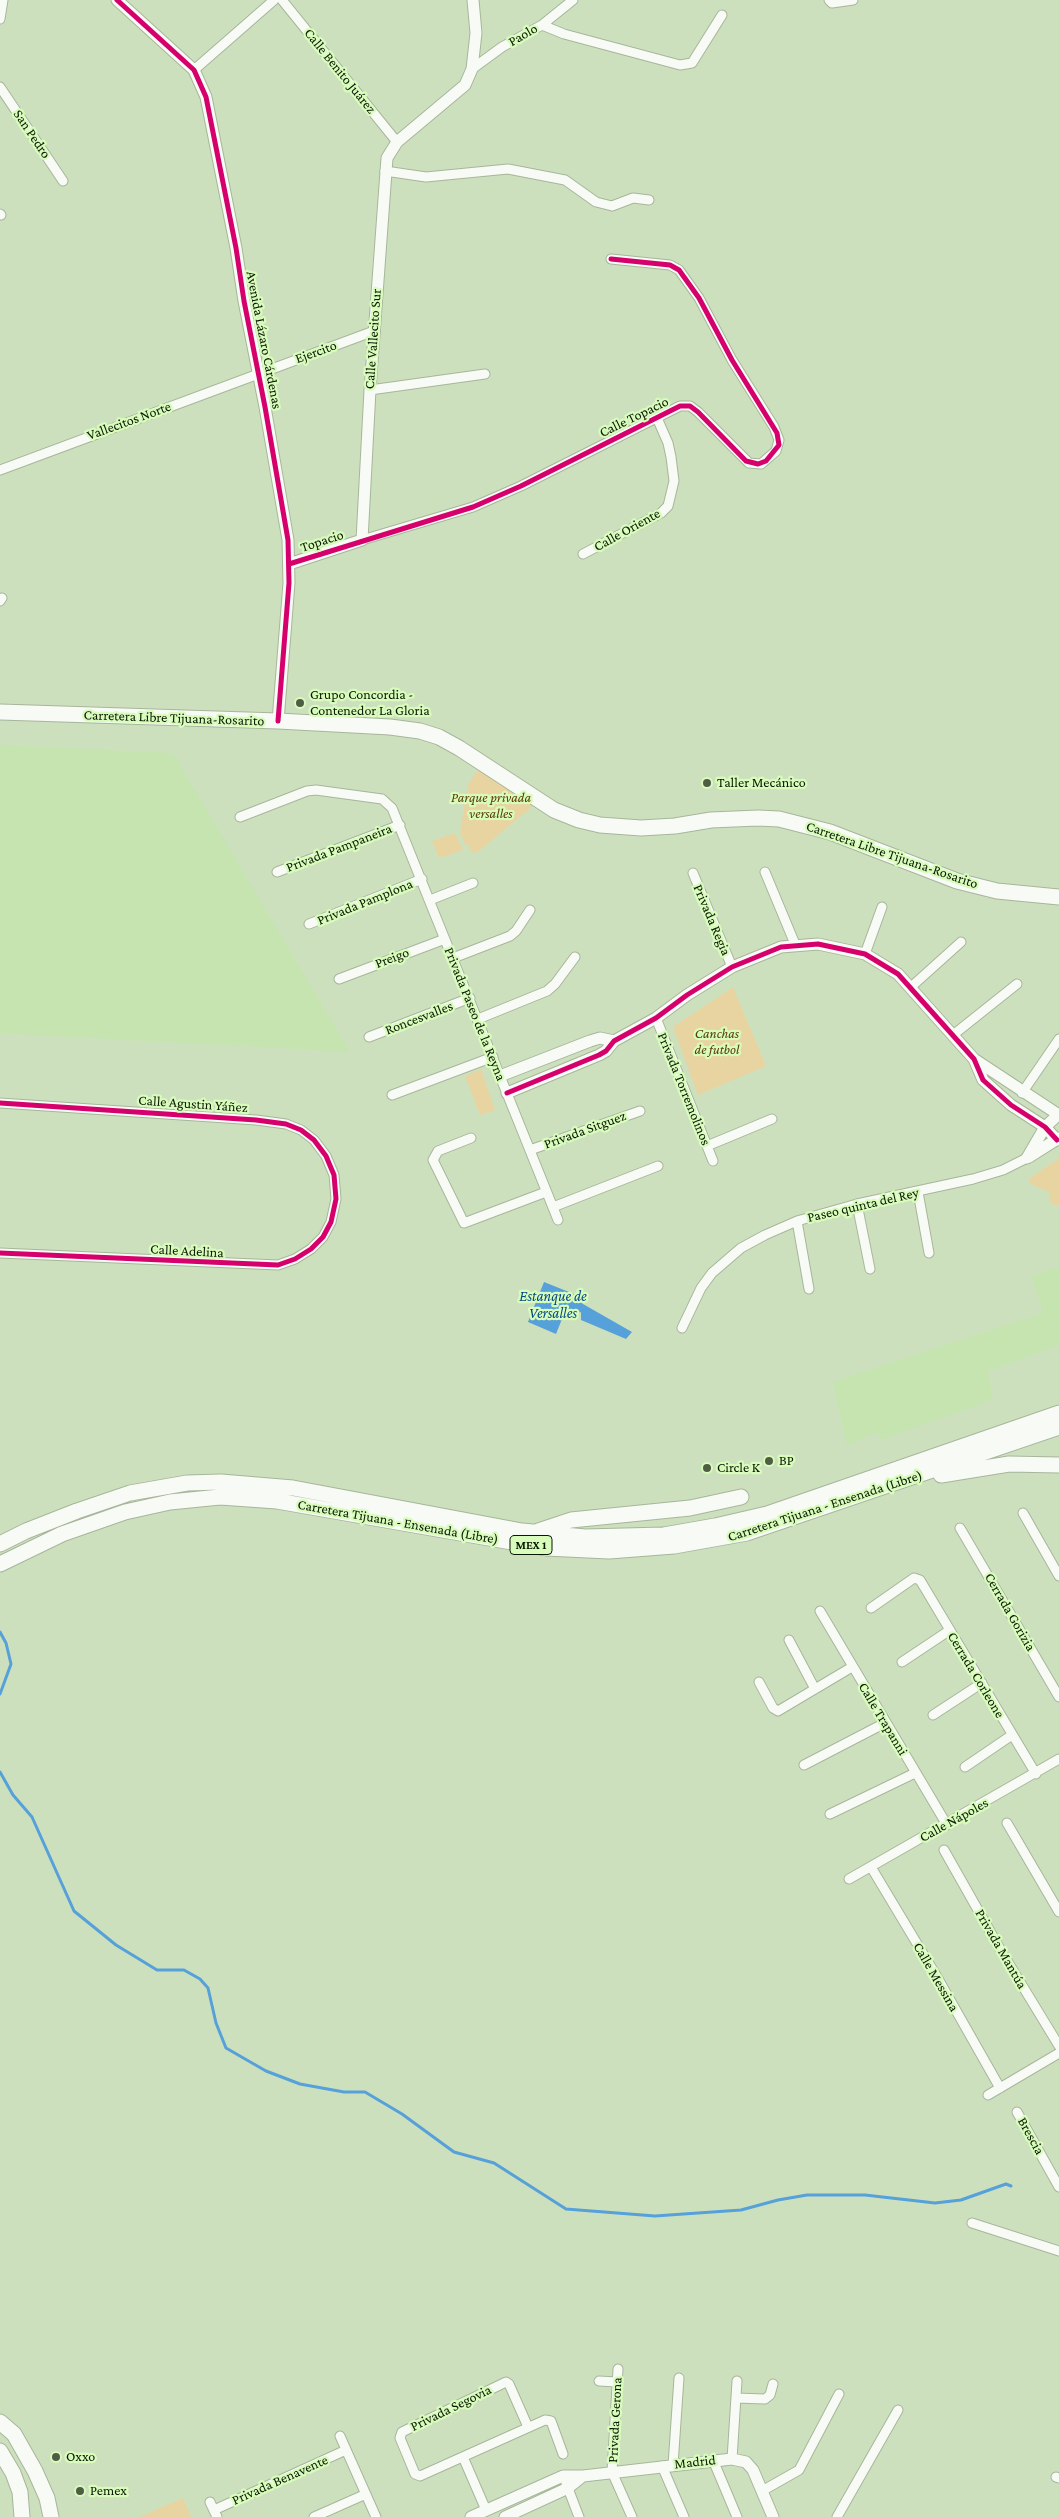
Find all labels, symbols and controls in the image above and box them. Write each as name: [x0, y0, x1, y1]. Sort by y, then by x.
street label: Paolo: [505, 20, 541, 50]
street label: Calle Benito Juárez: [301, 25, 379, 117]
street label: San Pedro: [10, 106, 54, 162]
street label: Avenida Lázaro Cárdenas: [242, 270, 286, 410]
street label: Calle Vallecito Sur: [361, 288, 385, 390]
street label: Ejercito: [293, 337, 339, 367]
street label: Calle Topacio: [597, 393, 671, 441]
street label: Vallecitos Norte: [85, 398, 173, 444]
street label: Calle Oriente: [591, 505, 663, 555]
street label: Topacio: [298, 526, 346, 556]
place label: Grupo Concordia - Contenedor La Gloria: [310, 687, 430, 720]
marker: Grupo Concordia - Contenedor La Gloria: [294, 697, 306, 709]
street label: Carretera Libre Tijuana-Rosarito: [83, 706, 265, 730]
place label: Taller Mecánico: [717, 775, 806, 791]
marker: Taller Mecánico: [701, 777, 713, 789]
park label: Parque privada versalles: [451, 790, 531, 822]
street label: Carretera Libre Tijuana-Rosarito: [804, 818, 980, 892]
street label: Privada Pampaneira: [284, 820, 394, 876]
street label: Privada Pamplona: [315, 875, 415, 929]
street label: Privada Regia: [689, 882, 735, 958]
street label: Preigo: [373, 944, 411, 972]
street label: Privada Paseo de la Reyna: [440, 945, 510, 1083]
street label: Roncesvalles: [383, 997, 455, 1039]
park label: Canchas de futbol: [695, 1026, 739, 1058]
street label: Privada Torremolinos: [654, 1030, 714, 1148]
street label: Calle Agustin Yáñez: [138, 1092, 248, 1116]
street label: Privada Sitguez: [542, 1107, 628, 1153]
street label: Paseo quinta del Rey: [806, 1184, 920, 1226]
street label: Calle Adelina: [150, 1241, 224, 1261]
water label: Estanque de Versalles: [519, 1287, 587, 1322]
place label: BP: [779, 1453, 794, 1469]
marker: BP: [763, 1455, 775, 1467]
place label: Circle K: [717, 1460, 760, 1476]
marker: Circle K: [701, 1462, 713, 1474]
street label: Carretera Tijuana - Ensenada (Libre): [726, 1467, 924, 1545]
street label: Carretera Tijuana - Ensenada (Libre): [296, 1496, 500, 1548]
road number: MEX 1: [510, 1536, 552, 1554]
street label: Cerrada Gorizia: [981, 1570, 1039, 1654]
street label: Cerrada Corleone: [944, 1629, 1008, 1721]
street label: Calle Trapanni: [855, 1679, 911, 1759]
street label: Calle Nápoles: [917, 1794, 991, 1846]
street label: Privada Mantúa: [971, 1906, 1031, 1992]
street label: Calle Messina: [909, 1939, 963, 2015]
street label: Brescia: [1014, 2114, 1048, 2158]
street label: Privada Gerona: [604, 2377, 626, 2463]
street label: Privada Segovia: [408, 2381, 494, 2435]
place label: Oxxo: [66, 2449, 95, 2465]
marker: Oxxo: [50, 2451, 62, 2463]
street label: Privada Benavente: [229, 2451, 331, 2509]
street label: Madrid: [673, 2451, 717, 2473]
place label: Pemex: [90, 2483, 127, 2499]
marker: Pemex: [74, 2485, 86, 2497]

